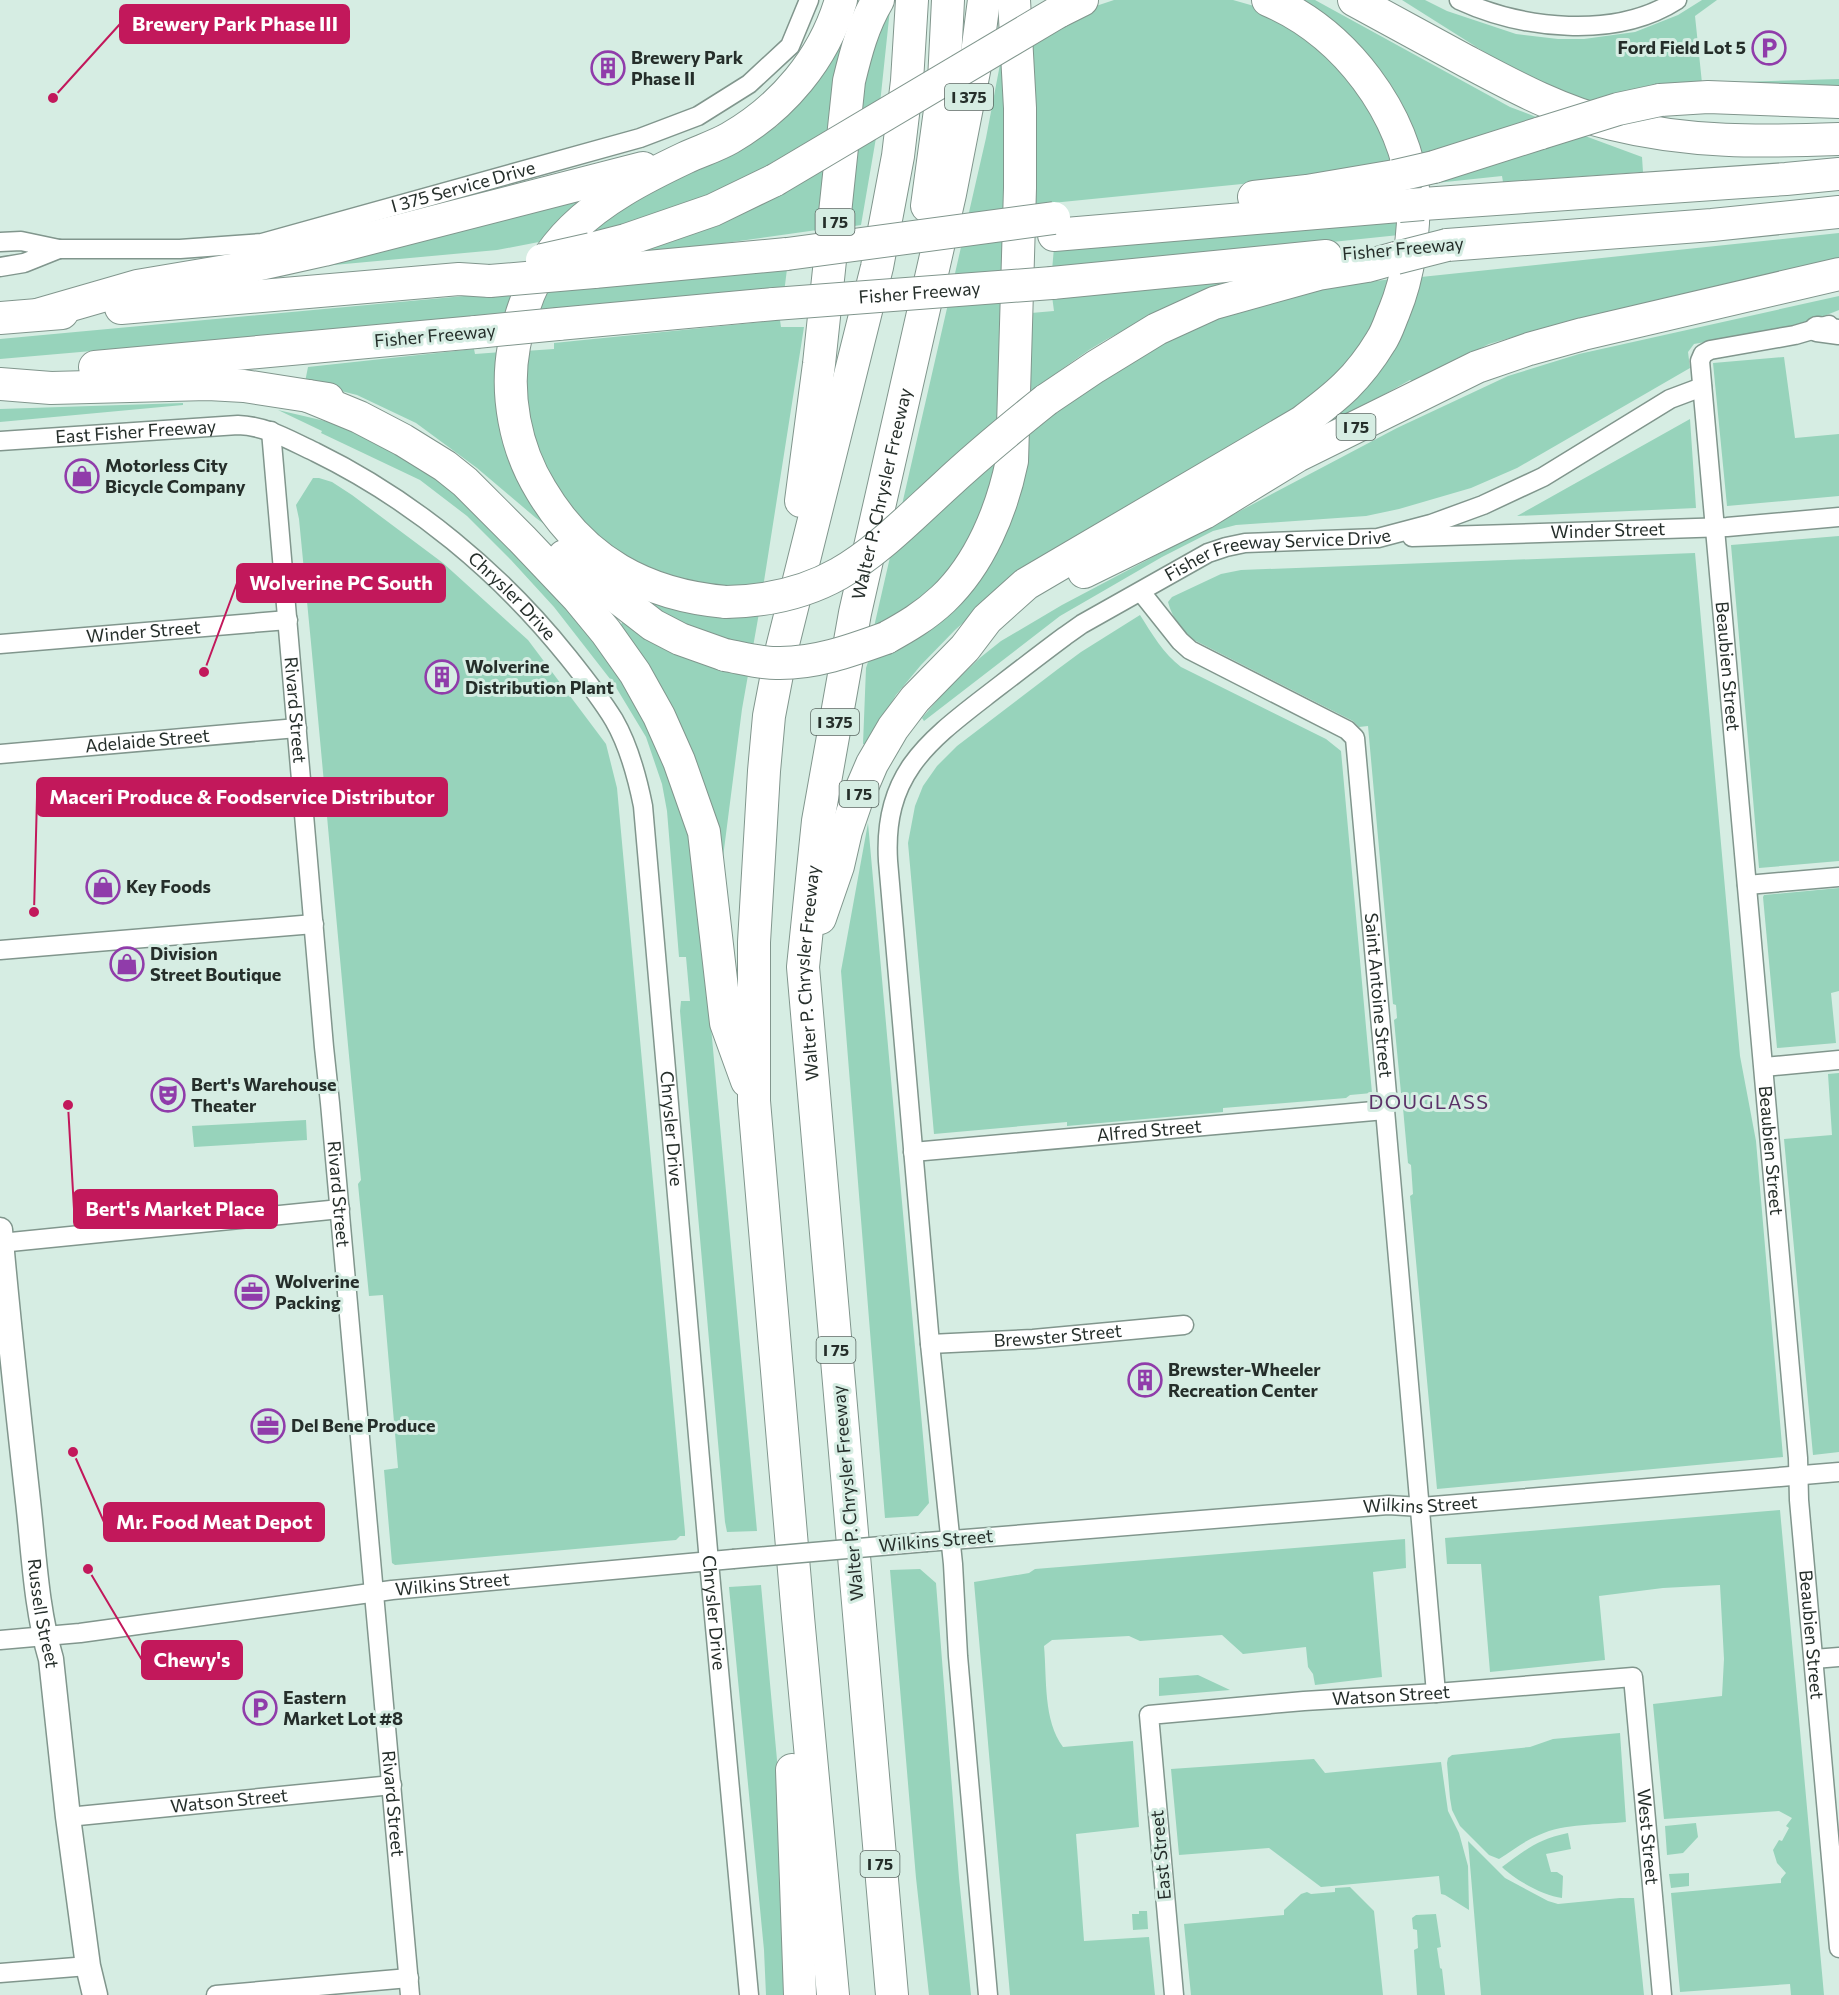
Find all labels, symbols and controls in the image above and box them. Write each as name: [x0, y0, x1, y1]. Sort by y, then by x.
callout: Brewery Park Phase III: [120, 5, 349, 43]
text: Brewery Park Phase III: [132, 11, 338, 35]
parking icon: Ford Field Lot 5: [1751, 30, 1787, 66]
place label: Ford Field Lot 5: [1617, 36, 1746, 58]
place label: Brewery Park Phase II: [631, 46, 744, 89]
building icon: Brewery Park Phase II: [590, 50, 626, 86]
road number: I 375: [945, 84, 993, 110]
street label: I 375 Service Drive: [388, 156, 537, 217]
road number: I 75: [816, 209, 854, 235]
street label: Fisher Freeway: [1341, 232, 1465, 264]
street label: Fisher Freeway: [858, 276, 981, 308]
street label: Fisher Freeway: [373, 319, 497, 351]
street label: Walter P. Chrysler Freeway: [846, 386, 916, 602]
street label: East Fisher Freeway: [54, 414, 217, 447]
road number: I 75: [1336, 414, 1376, 440]
place label: Motorless City Bicycle Company: [105, 454, 246, 497]
shop icon: Motorless City Bicycle Company: [64, 458, 100, 494]
street label: Winder Street: [1550, 517, 1666, 543]
street label: Fisher Freeway Service Drive: [1160, 523, 1393, 585]
street label: Chrysler Drive: [464, 547, 561, 644]
callout: Wolverine PC South: [237, 564, 445, 602]
text: Wolverine PC South: [249, 570, 433, 594]
street label: Beaubien Street: [1712, 600, 1745, 732]
street label: Winder Street: [85, 615, 202, 647]
place label: Wolverine Distribution Plant: [465, 655, 614, 698]
street label: Rivard Street: [280, 656, 312, 764]
building icon: Wolverine Distribution Plant: [424, 659, 460, 695]
road number: I 375: [811, 709, 859, 735]
street label: Adelaide Street: [84, 724, 211, 756]
callout: Maceri Produce & Foodservice Distributor: [37, 778, 447, 816]
road number: I 75: [840, 781, 878, 807]
text: Maceri Produce & Foodservice Distributor: [49, 784, 435, 808]
street label: Walter P. Chrysler Freeway: [791, 864, 823, 1082]
shop icon: Key Foods: [85, 869, 121, 905]
place label: Key Foods: [126, 875, 211, 897]
street label: Saint Antoine Street: [1361, 912, 1397, 1079]
place label: Division Street Boutique: [150, 942, 281, 985]
shop icon: Division Street Boutique: [109, 946, 145, 982]
street label: Chrysler Drive: [656, 1070, 688, 1187]
place label: Bert's Warehouse Theater: [191, 1073, 337, 1116]
theatre icon: Bert's Warehouse Theater: [150, 1077, 186, 1113]
street label: Beaubien Street: [1755, 1085, 1788, 1216]
district label: DOUGLASS: [1368, 1089, 1490, 1113]
street label: Alfred Street: [1096, 1114, 1202, 1146]
street label: Rivard Street: [323, 1140, 355, 1248]
callout: Bert's Market Place: [74, 1190, 277, 1228]
text: Bert's Market Place: [86, 1196, 264, 1220]
place label: Wolverine Packing: [275, 1270, 359, 1313]
office icon: Wolverine Packing: [234, 1274, 270, 1310]
street label: Brewster Street: [993, 1319, 1123, 1351]
road number: I 75: [816, 1337, 856, 1363]
place label: Brewster-Wheeler Recreation Center: [1168, 1358, 1321, 1401]
building icon: Brewster-Wheeler Recreation Center: [1127, 1362, 1163, 1398]
street label: Walter P. Chrysler Freeway: [827, 1384, 867, 1602]
office icon: Del Bene Produce: [250, 1408, 286, 1444]
place label: Del Bene Produce: [291, 1414, 435, 1436]
street label: Wilkins Street: [1362, 1490, 1479, 1517]
callout: Mr. Food Meat Depot: [104, 1503, 324, 1541]
text: Mr. Food Meat Depot: [116, 1509, 312, 1533]
street label: Wilkins Street: [878, 1524, 994, 1556]
street label: Chrysler Drive: [698, 1554, 731, 1671]
street label: Russell Street: [24, 1557, 64, 1669]
street label: Wilkins Street: [394, 1567, 511, 1600]
street label: Beaubien Street: [1795, 1569, 1829, 1700]
callout: Chewy's: [142, 1641, 242, 1679]
text: Chewy's: [154, 1647, 230, 1671]
street label: Watson Street: [1332, 1680, 1451, 1709]
place label: Eastern Market Lot #8: [283, 1686, 403, 1729]
parking icon: Eastern Market Lot #8: [242, 1690, 278, 1726]
street label: Rivard Street: [378, 1749, 410, 1858]
street label: Watson Street: [169, 1783, 289, 1817]
street label: West Street: [1633, 1788, 1664, 1886]
street label: East Street: [1145, 1809, 1175, 1901]
road number: I 75: [860, 1851, 900, 1877]

